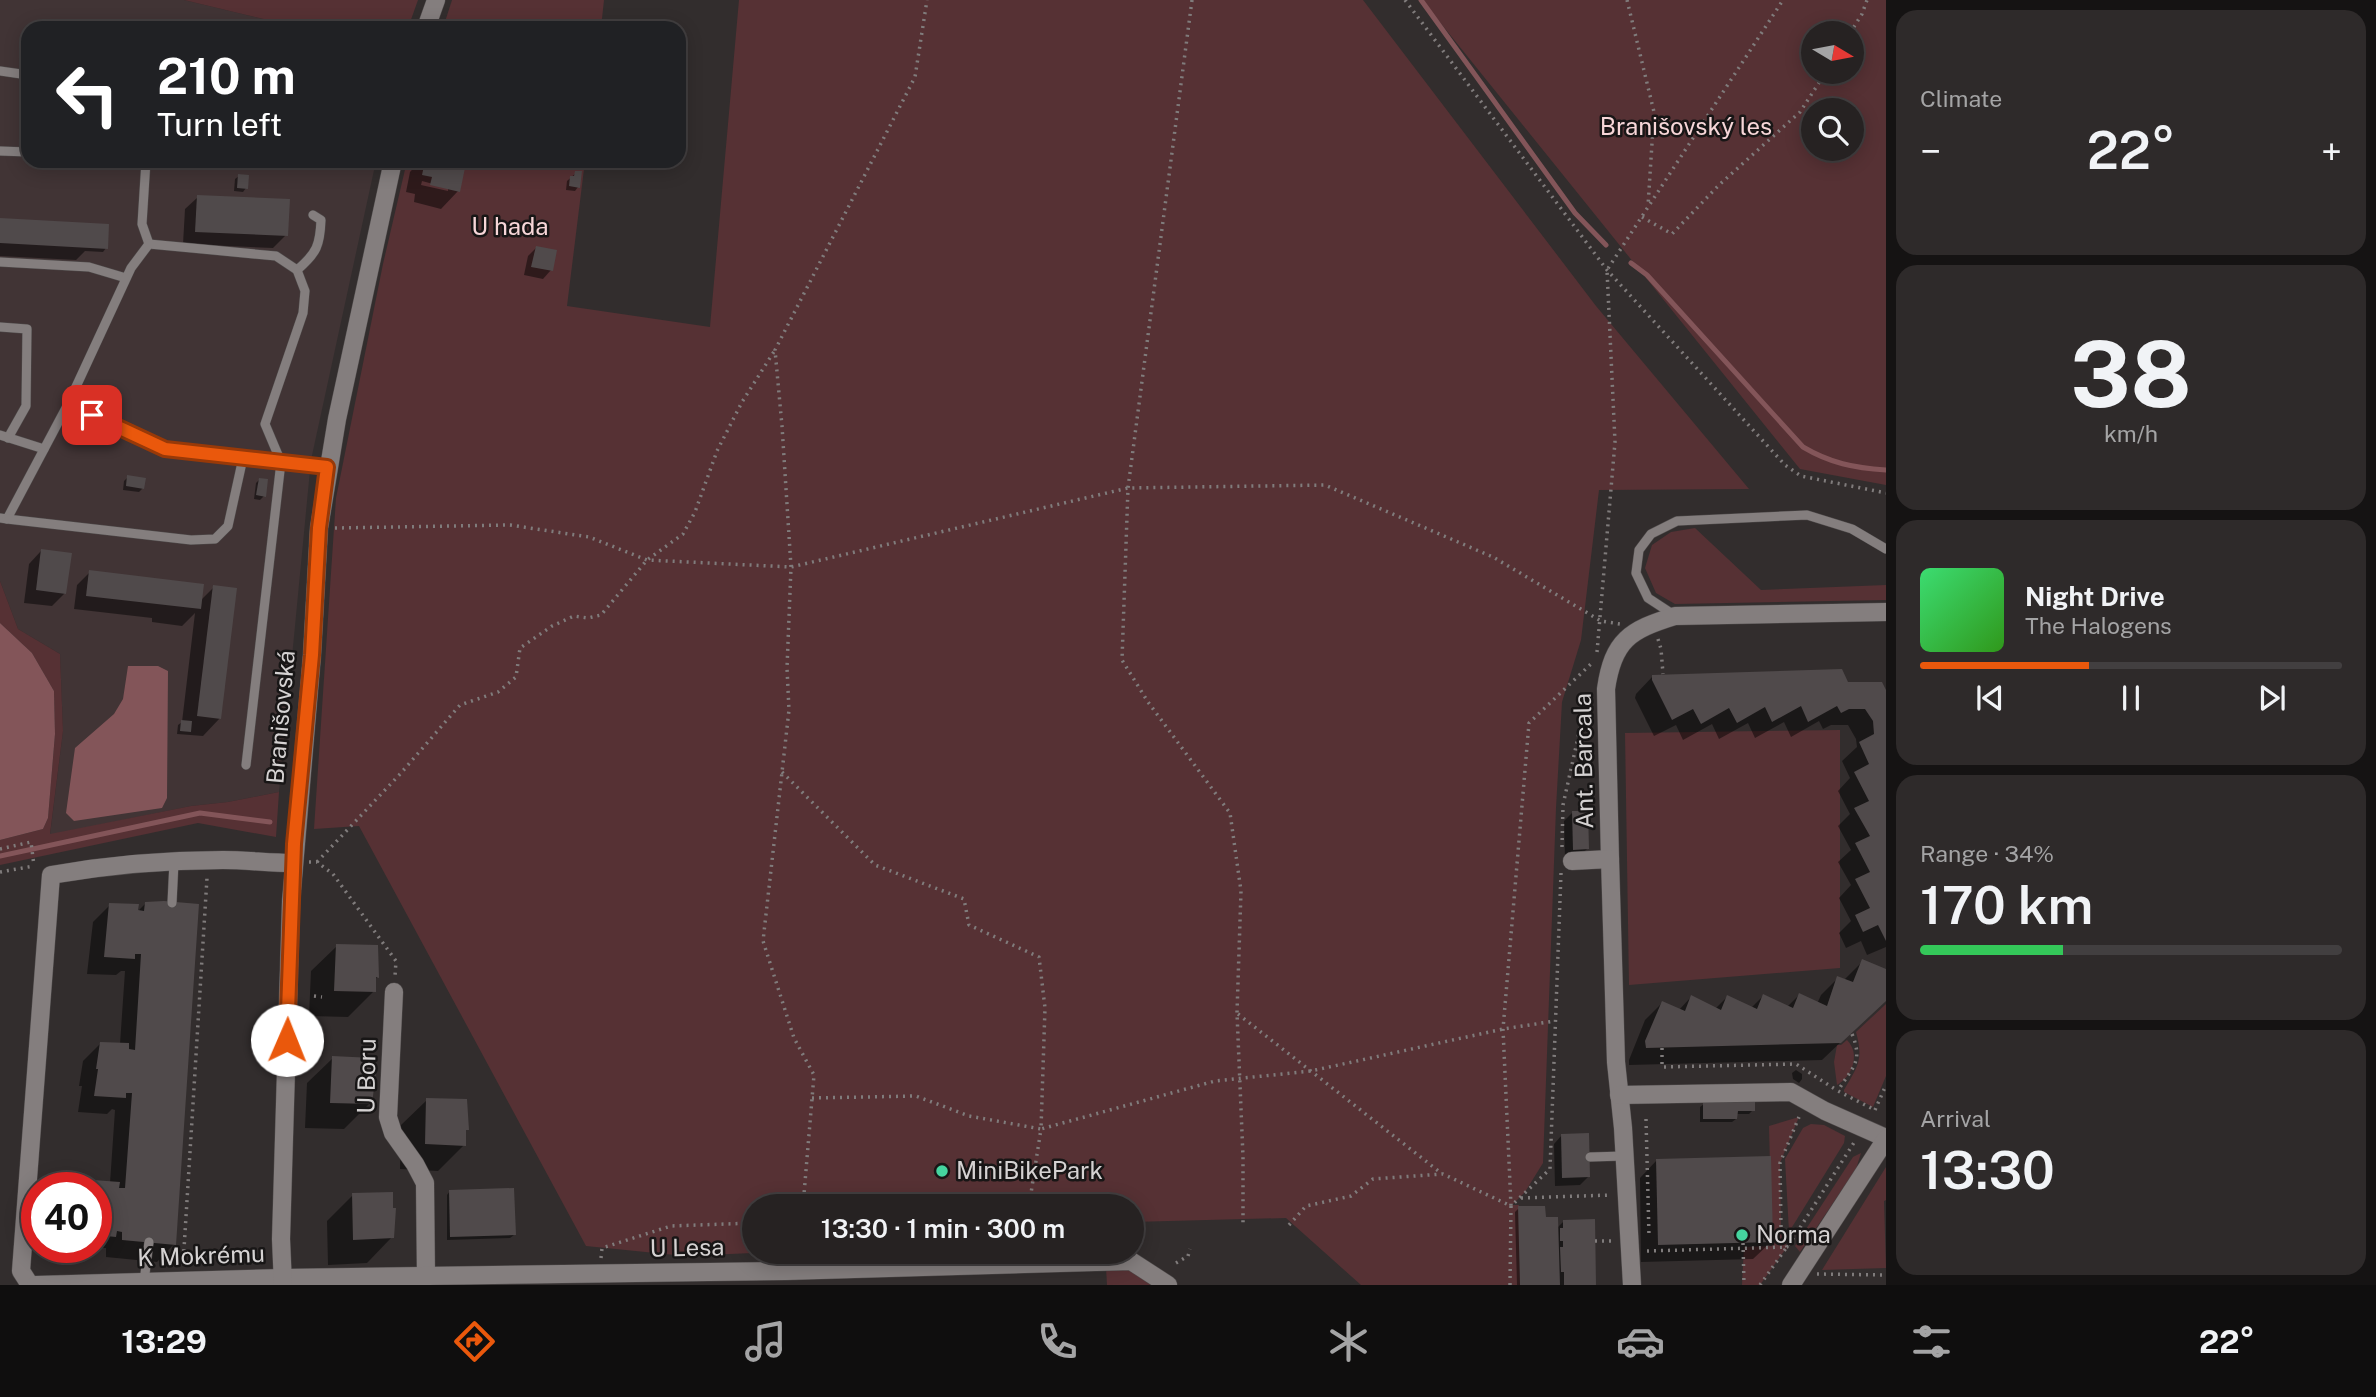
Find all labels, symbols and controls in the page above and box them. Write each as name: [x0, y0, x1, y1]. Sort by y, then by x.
north arrow: [1801, 21, 1864, 84]
map controls: [1801, 21, 1864, 161]
text: 210 m: [157, 47, 296, 105]
icon: left: [42, 49, 133, 140]
text: Climate: [1920, 85, 2002, 112]
button: search: [1801, 98, 1864, 161]
text: Turn left: [157, 106, 282, 143]
park label: Branišovský les: [1600, 112, 1772, 140]
text: 22°: [2087, 120, 2175, 181]
text: −: [1920, 129, 1941, 174]
text: +: [2321, 129, 2342, 174]
park label: U hada: [471, 212, 549, 240]
text: 38: [2070, 321, 2192, 427]
pin: [62, 385, 122, 445]
icon: arrive: [73, 396, 111, 434]
text: km/h: [2104, 420, 2158, 447]
text: Night Drive: [2025, 581, 2165, 612]
text: The Halogens: [2025, 612, 2172, 639]
street label: Branišovská: [260, 649, 300, 785]
icon: previous: [1971, 679, 2009, 717]
icon: pause: [2112, 679, 2150, 717]
icon: next: [2253, 679, 2291, 717]
street label: Ant. Barcala: [1568, 693, 1598, 829]
text: Range · 34%: [1920, 840, 2054, 867]
text: 170 km: [1920, 875, 2093, 936]
position arrow: [250, 1003, 324, 1077]
street label: U Boru: [351, 1038, 381, 1114]
text: Arrival: [1920, 1105, 1991, 1132]
text: 13:30: [1920, 1140, 2055, 1201]
place label: MiniBikePark: [956, 1156, 1103, 1184]
marker: MiniBikePark: [934, 1163, 950, 1179]
speed limit sign: 40: [21, 1172, 112, 1263]
text: 13:30 · 1 min · 300 m: [821, 1213, 1065, 1244]
place label: Norma: [1756, 1220, 1831, 1248]
marker: Norma: [1734, 1227, 1750, 1243]
street label: U Lesa: [649, 1232, 725, 1262]
street label: K Mokrému: [137, 1239, 265, 1271]
icon: directions: [450, 1317, 499, 1366]
icon: music: [741, 1317, 790, 1366]
icon: phone: [1033, 1317, 1082, 1366]
icon: climate: [1324, 1317, 1373, 1366]
icon: car: [1616, 1317, 1665, 1366]
icon: filters: [1907, 1317, 1956, 1366]
text: 13:29: [121, 1323, 207, 1360]
text: 22°: [2199, 1323, 2255, 1360]

